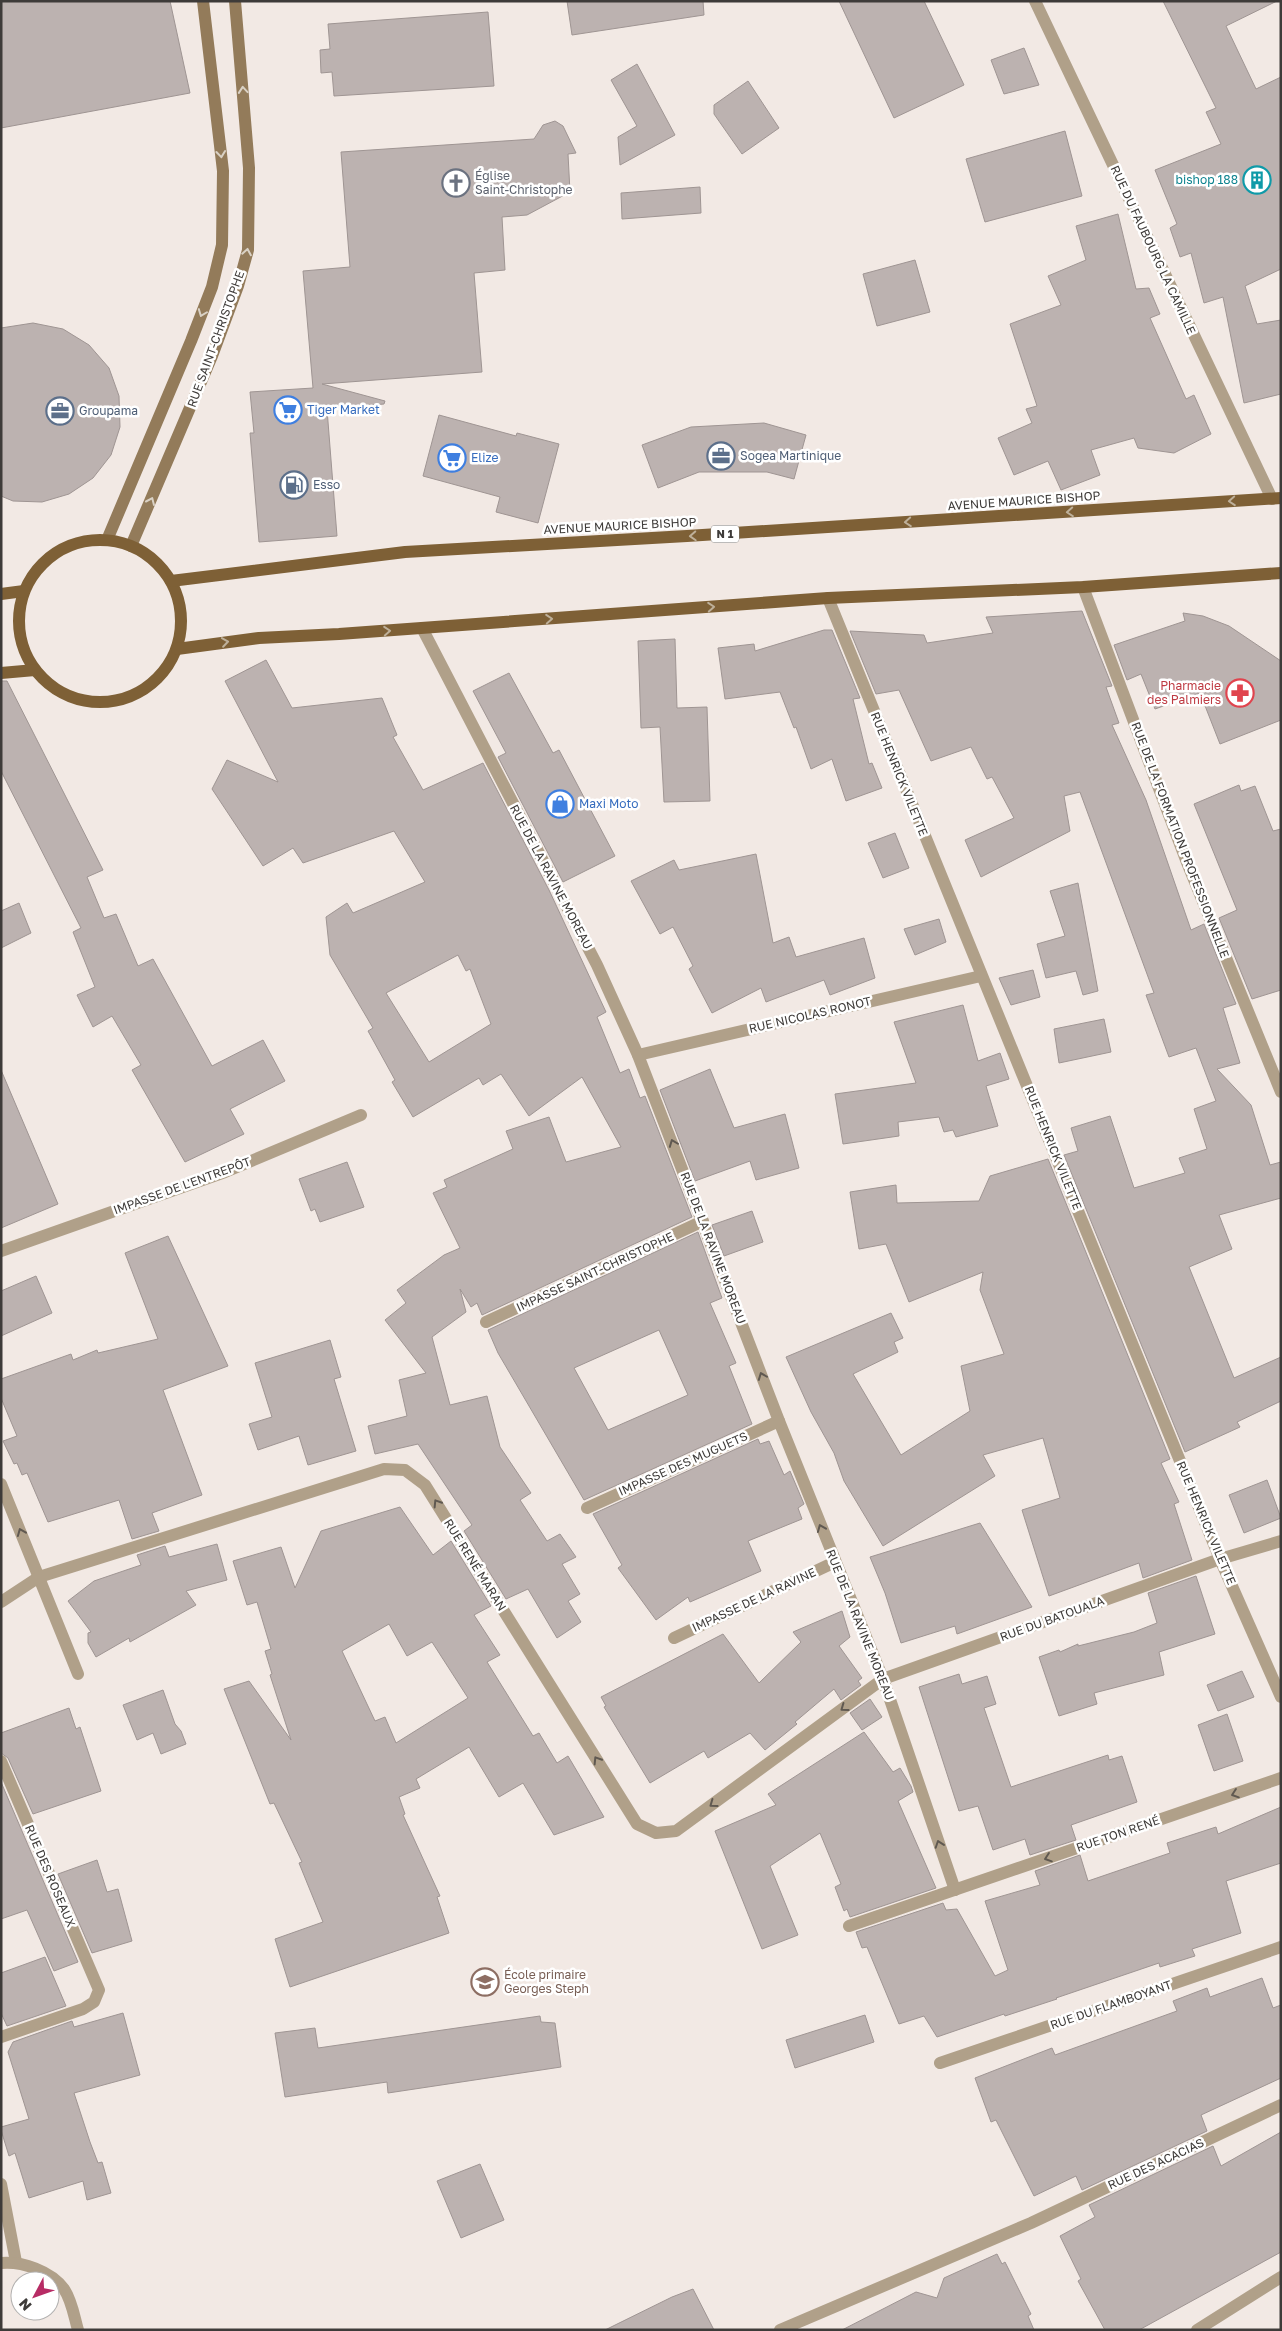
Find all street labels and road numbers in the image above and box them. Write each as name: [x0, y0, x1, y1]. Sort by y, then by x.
street label: RUE DU FAUBOURG LA CAMILLE: [1108, 163, 1199, 337]
street label: RUE SAINT-CHRISTOPHE: [184, 268, 247, 409]
street label: AVENUE MAURICE BISHOP: [947, 488, 1101, 513]
street label: AVENUE MAURICE BISHOP: [543, 514, 697, 537]
road number: N 1: [711, 526, 739, 542]
street label: RUE HENRICK VILETTE: [868, 709, 931, 838]
street label: RUE DE LA FORMATION PROFESSIONNELLE: [1128, 720, 1233, 960]
street label: RUE DE LA RAVINE MOREAU: [507, 802, 596, 952]
street label: RUE NICOLAS RONOT: [747, 993, 873, 1036]
street label: RUE HENRICK VILETTE: [1022, 1083, 1085, 1212]
street label: IMPASSE DE L'ENTREPÔT: [111, 1154, 253, 1217]
street label: RUE DE LA RAVINE MOREAU: [678, 1170, 749, 1326]
street label: IMPASSE SAINT-CHRISTOPHE: [514, 1228, 676, 1315]
street label: IMPASSE DES MUGUETS: [616, 1428, 750, 1499]
street label: RUE HENRICK VILETTE: [1174, 1459, 1239, 1587]
street label: RUE RENÉ MARAN: [441, 1516, 510, 1614]
street label: RUE DE LA RAVINE MOREAU: [823, 1547, 898, 1703]
street label: IMPASSE DE LA RAVINE: [689, 1564, 818, 1635]
street label: RUE DU BATOUALA: [998, 1593, 1106, 1644]
street label: RUE TON RENÉ: [1074, 1812, 1162, 1855]
street label: RUE DES ROSEAUX: [22, 1822, 79, 1929]
street label: RUE DU FLAMBOYANT: [1048, 1976, 1174, 2032]
street label: RUE DES ACACIAS: [1105, 2135, 1207, 2192]

